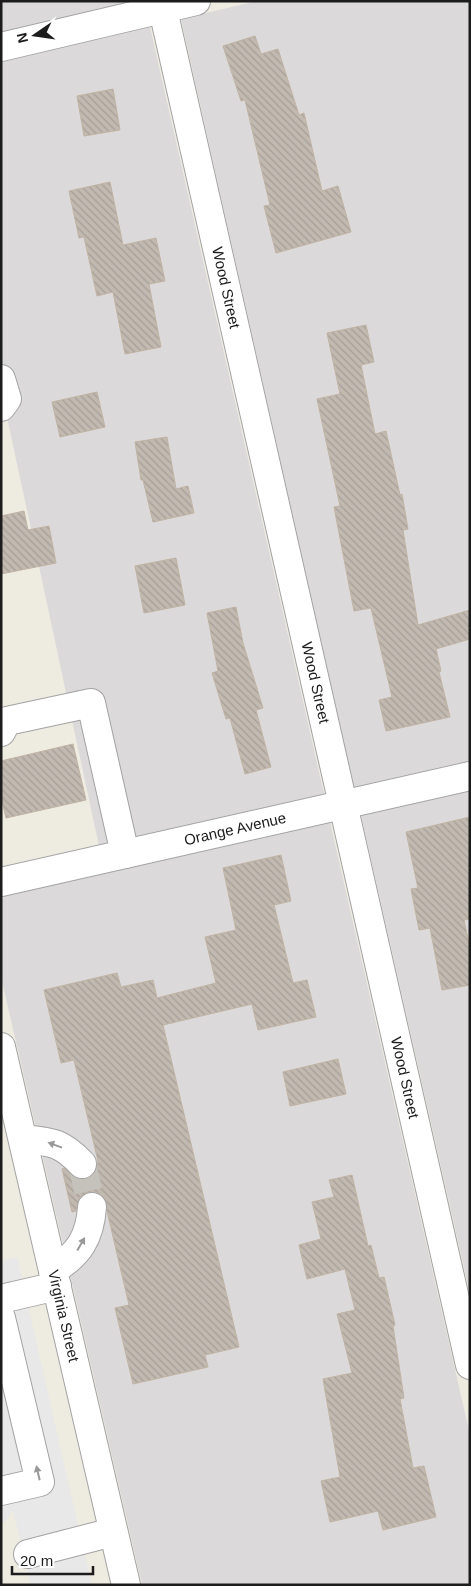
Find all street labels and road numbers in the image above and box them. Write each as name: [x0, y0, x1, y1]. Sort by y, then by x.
street label: Wood Street: [209, 245, 244, 331]
street label: Wood Street: [298, 640, 334, 726]
street label: Orange Avenue: [182, 809, 288, 848]
street label: Wood Street: [388, 1035, 423, 1121]
street label: Virginia Street: [45, 1268, 83, 1364]

